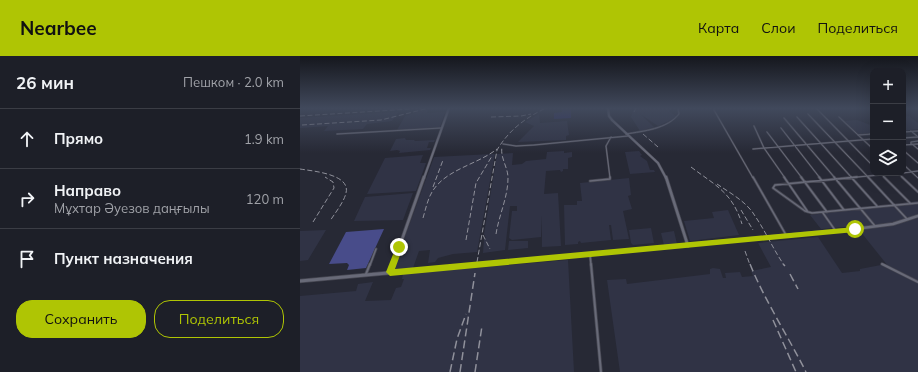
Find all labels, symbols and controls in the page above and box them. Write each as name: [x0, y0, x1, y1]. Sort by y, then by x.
text: Nearbee: [20, 16, 97, 40]
text: Карта: [698, 19, 739, 37]
text: Слои: [761, 19, 796, 37]
text: Поделиться: [818, 19, 898, 37]
map controls: [870, 68, 906, 176]
button: +: [870, 68, 906, 104]
text: 26 мин: [16, 72, 74, 93]
text: Пешком · 2.0 km: [183, 74, 284, 90]
button: −: [870, 104, 906, 140]
icon: ahead: [16, 128, 38, 150]
text: Прямо: [54, 129, 103, 148]
text: 1.9 km: [244, 131, 284, 147]
button: layers: [870, 140, 906, 176]
text: Направо: [54, 181, 121, 200]
icon: right: [16, 188, 38, 210]
text: 120 m: [246, 191, 284, 207]
text: Мұхтар Әуезов даңғылы: [54, 200, 210, 216]
route start: [846, 220, 864, 238]
route end: [390, 238, 408, 256]
icon: arrive: [16, 248, 38, 270]
text: Пункт назначения: [54, 249, 193, 268]
button: Сохранить: [16, 300, 146, 338]
button: Поделиться: [154, 300, 284, 338]

